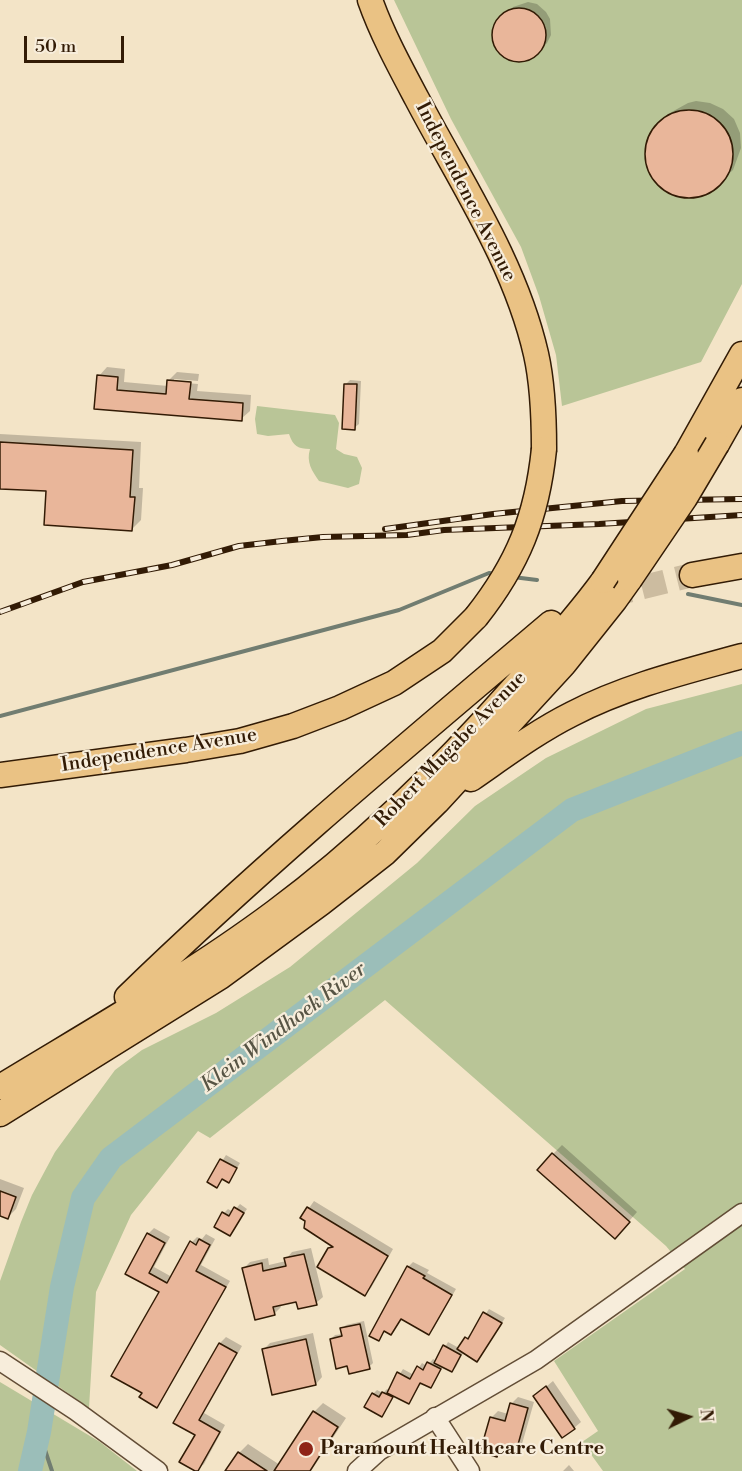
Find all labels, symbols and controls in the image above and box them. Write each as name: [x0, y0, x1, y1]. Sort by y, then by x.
scale bar: [27, 24, 128, 62]
text: 50 m: [35, 35, 76, 58]
street label: Independence Avenue: [409, 98, 521, 286]
street label: Robert Mugabe Avenue: [370, 667, 532, 833]
street label: Independence Avenue: [59, 724, 259, 778]
water label: Klein Windhoek River: [196, 958, 372, 1098]
north arrow: [658, 1387, 718, 1447]
text: N: [695, 1408, 716, 1423]
place label: Paramount Healthcare Centre: [320, 1437, 604, 1461]
marker: Paramount Healthcare Centre: [297, 1440, 315, 1458]

